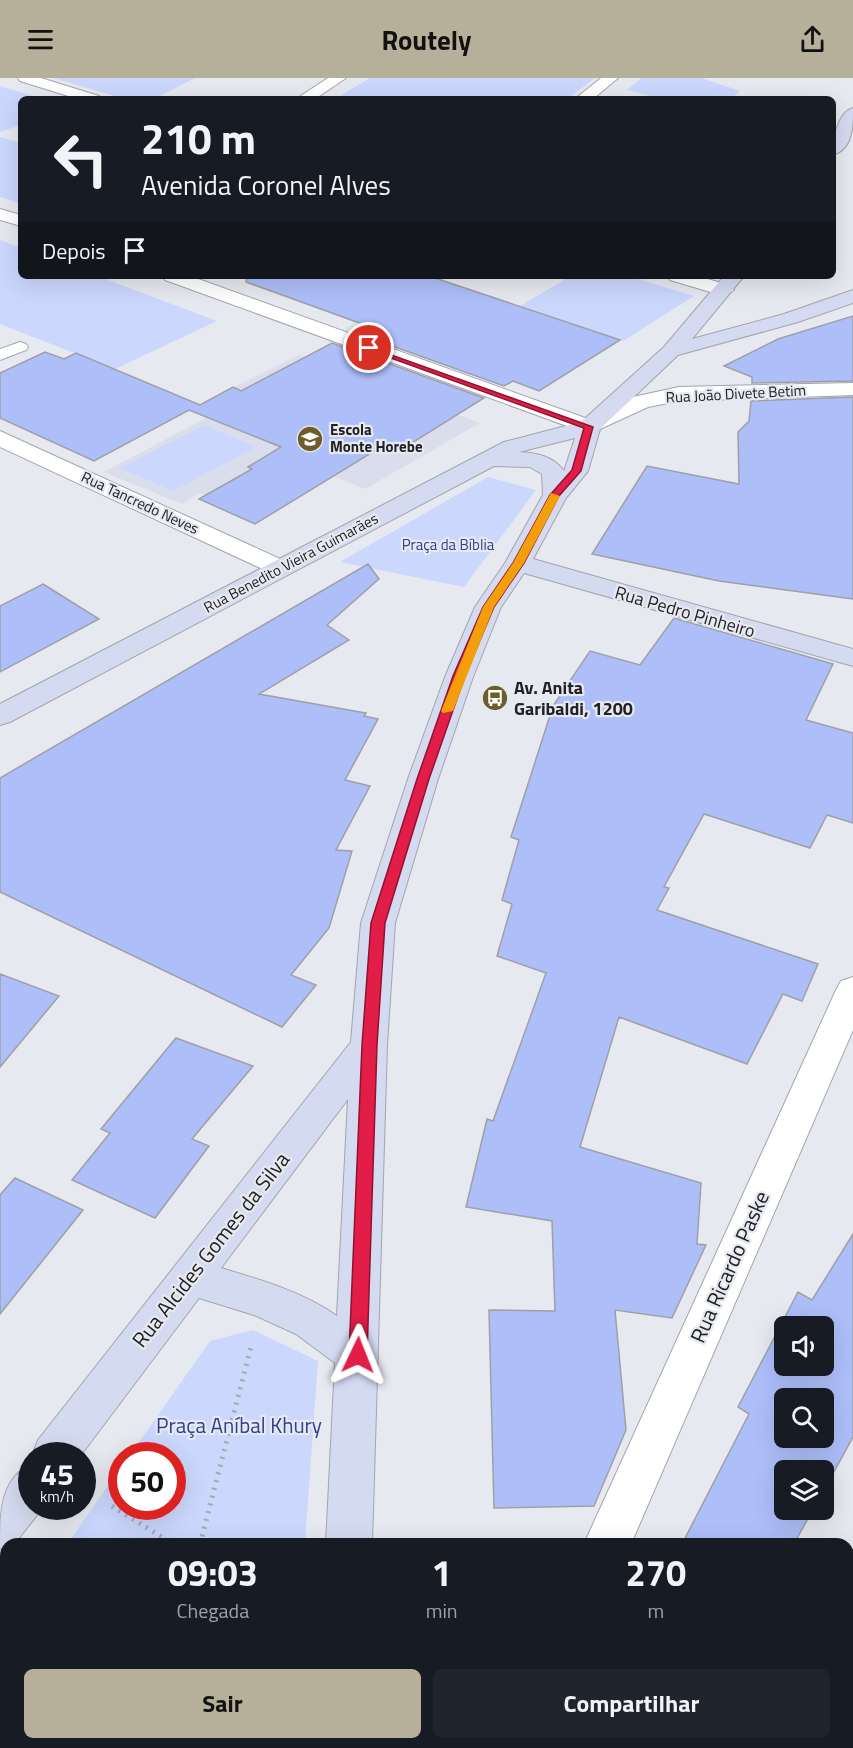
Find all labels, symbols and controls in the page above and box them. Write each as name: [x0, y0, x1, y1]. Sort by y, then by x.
text: Routely: [381, 19, 472, 60]
icon: menu: [24, 23, 57, 56]
icon: share: [796, 23, 829, 56]
text: 210 m: [141, 106, 256, 170]
icon: left: [42, 120, 120, 198]
text: Avenida Coronel Alves: [141, 164, 391, 205]
text: Depois: [42, 234, 106, 268]
icon: arrive: [118, 234, 151, 267]
pin: [343, 322, 394, 373]
icon: arrive: [352, 331, 385, 364]
street label: Rua João Divete Betim: [665, 378, 807, 409]
place label: Escola Monte Horebe: [330, 418, 423, 458]
school or university icon: Escola Monte Horebe: [295, 424, 325, 454]
street label: Rua Tancredo Neves: [78, 465, 203, 540]
street label: Rua Benedito Vieira Guimarães: [199, 507, 382, 618]
park label: Praça da Bíblia: [402, 533, 495, 556]
street label: Rua Pedro Pinheiro: [612, 579, 758, 644]
place label: Av. Anita Garibaldi, 1200: [514, 674, 633, 722]
bus stop icon: Av. Anita Garibaldi, 1200: [480, 683, 510, 713]
street label: Rua Alcides Gomes da Silva: [124, 1144, 297, 1354]
street label: Rua Ricardo Paske: [681, 1186, 777, 1348]
map controls: [774, 1316, 834, 1520]
button: sound: [774, 1316, 834, 1376]
position arrow: [326, 1323, 390, 1387]
button: search: [774, 1388, 834, 1448]
park label: Praça Aníbal Khury: [156, 1409, 322, 1441]
speed limit sign: 50: [108, 1442, 186, 1520]
text: 45: [40, 1451, 74, 1497]
button: layers: [774, 1460, 834, 1520]
text: km/h: [40, 1485, 74, 1508]
text: 09:03: [168, 1545, 258, 1600]
text: 1: [432, 1545, 452, 1600]
text: 270: [626, 1545, 686, 1600]
text: Chegada: [177, 1595, 249, 1626]
text: min: [426, 1595, 458, 1626]
text: m: [647, 1595, 664, 1626]
button: Sair: [24, 1669, 421, 1738]
button: Compartilhar: [433, 1669, 830, 1738]

